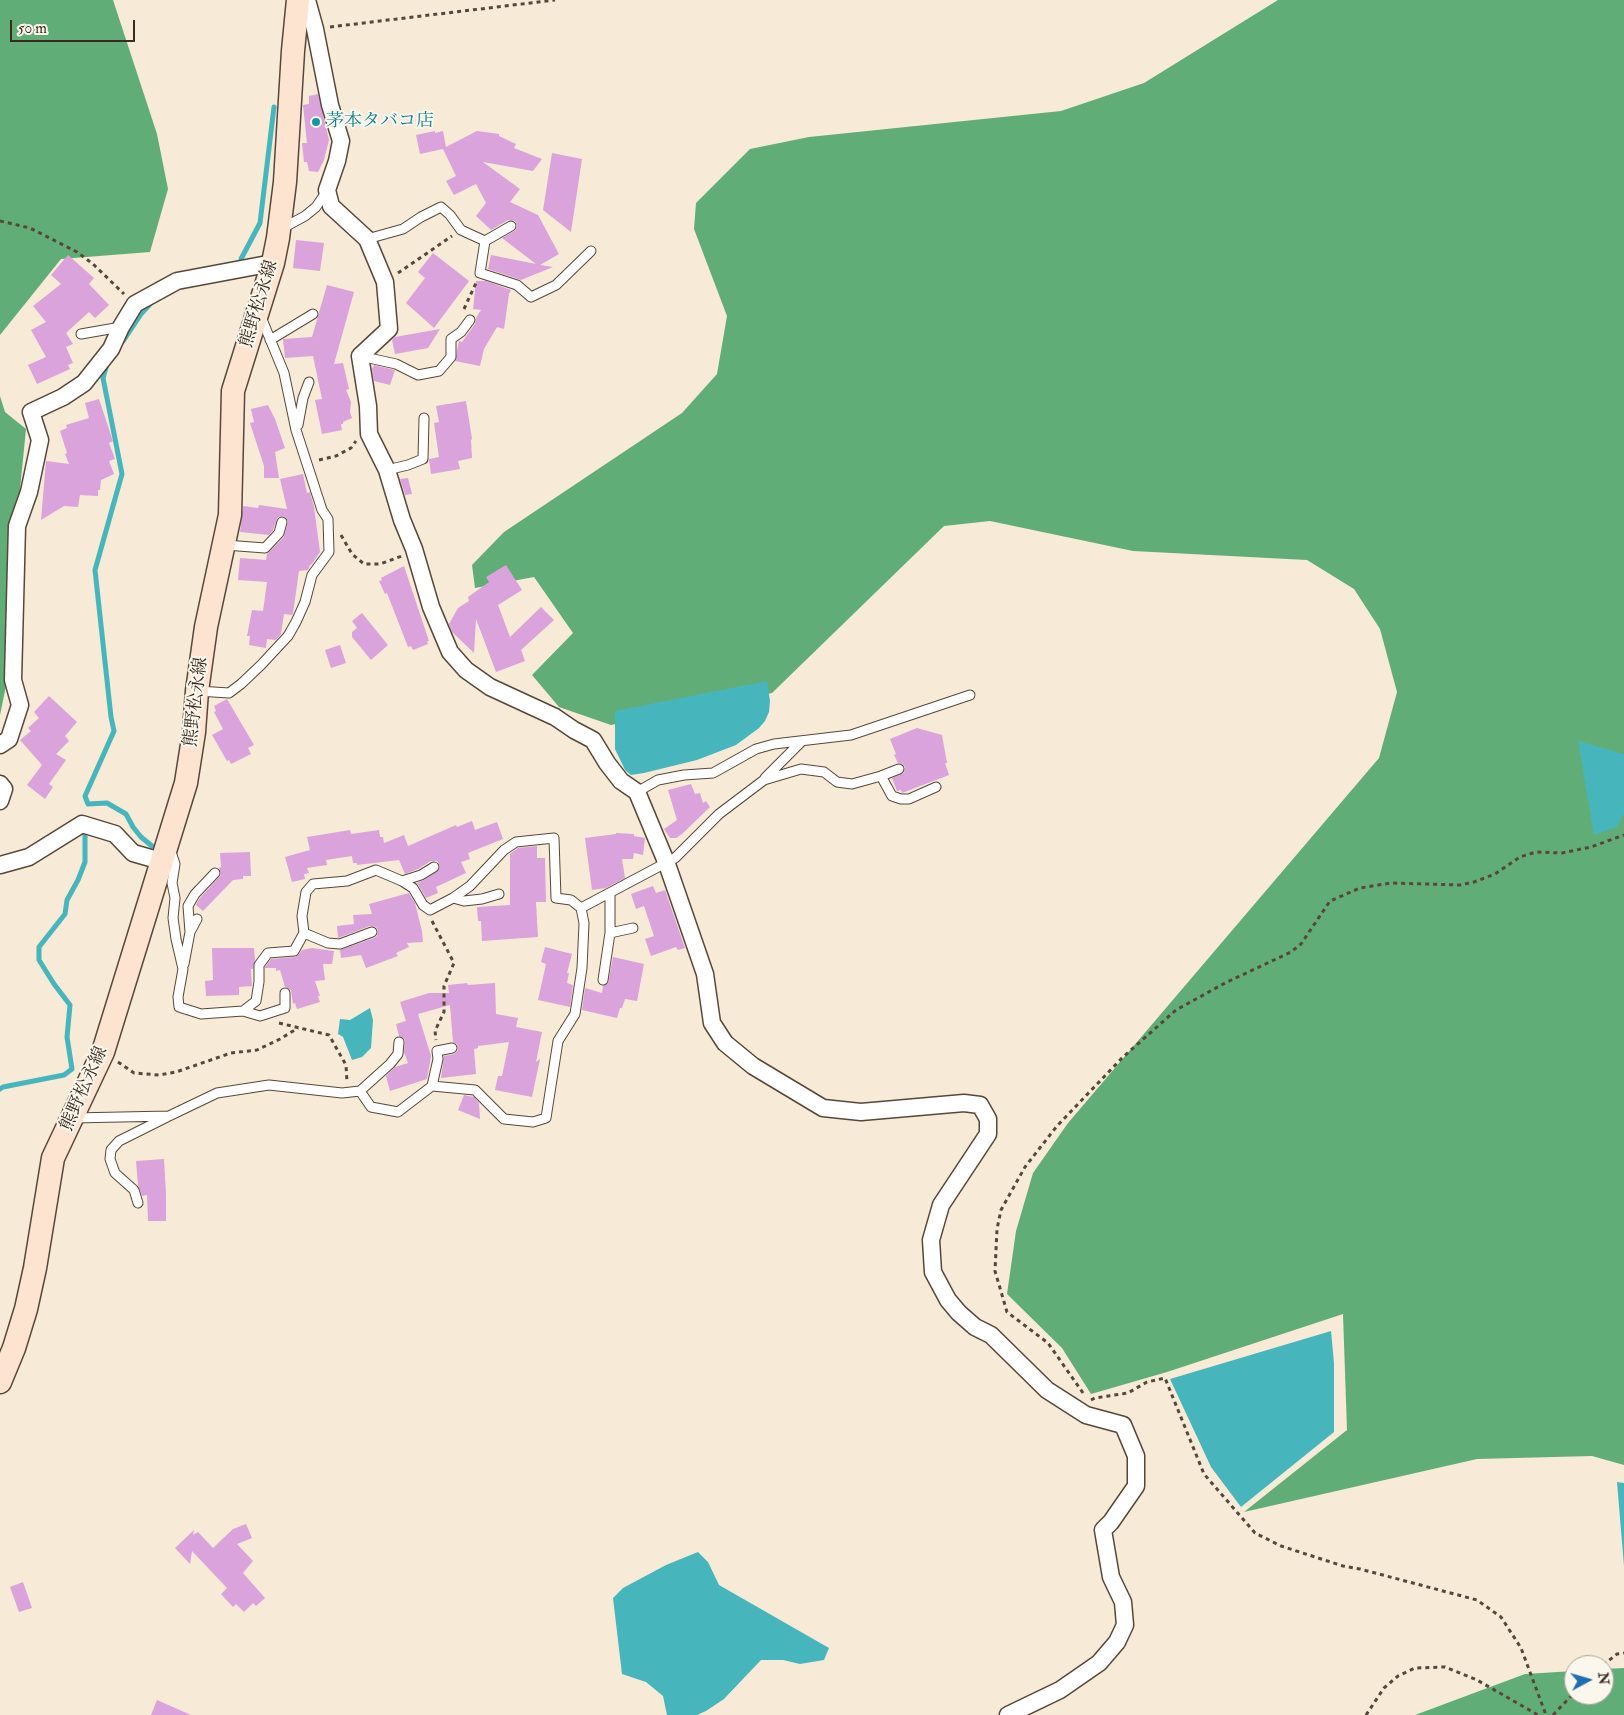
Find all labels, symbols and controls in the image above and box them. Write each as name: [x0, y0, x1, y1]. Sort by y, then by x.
scale bar: [12, 10, 138, 42]
text: 50 m: [18, 19, 47, 38]
place label: 茅本タバコ店: [326, 111, 434, 133]
marker: 茅本タバコ店: [310, 116, 322, 128]
street label: 熊野松永線: [237, 258, 283, 350]
street label: 熊野松永線: [181, 656, 213, 748]
street label: 熊野松永線: [57, 1043, 113, 1135]
north arrow: [1564, 1655, 1614, 1705]
text: N: [1594, 1671, 1613, 1686]

